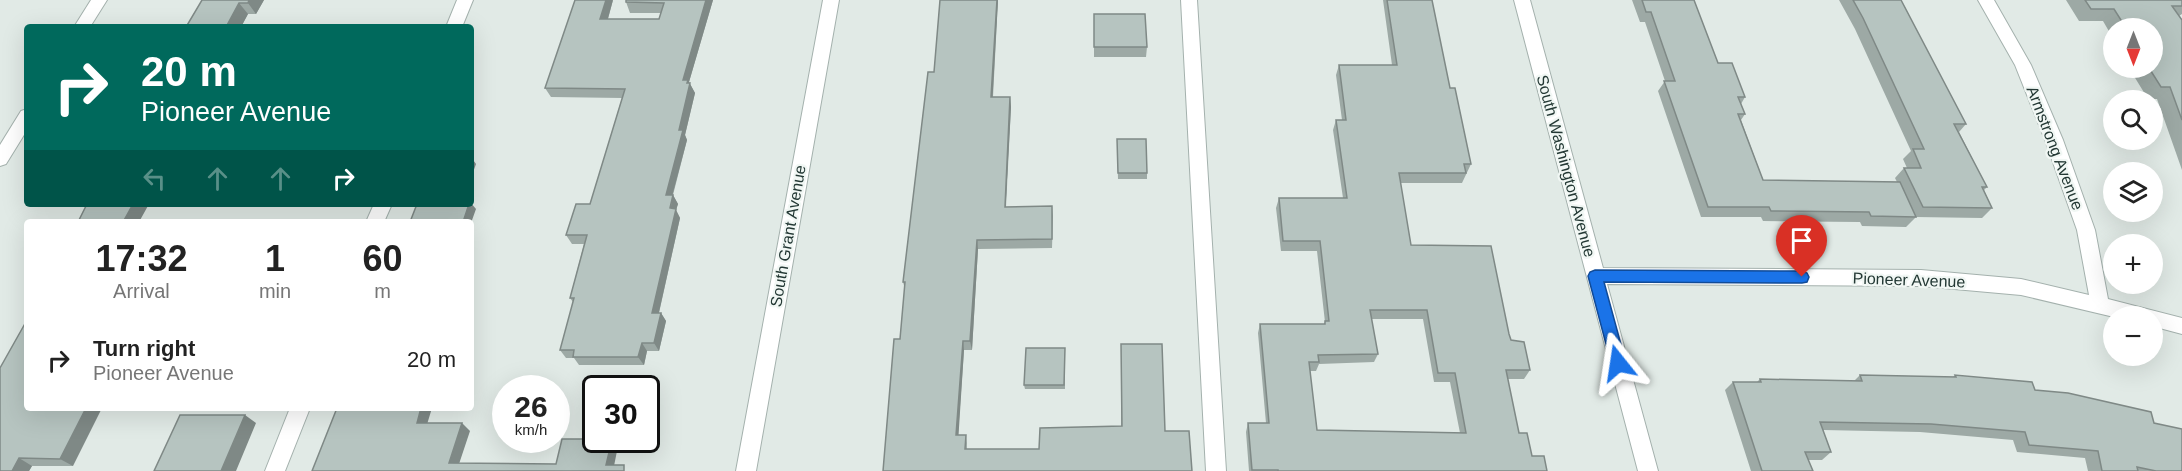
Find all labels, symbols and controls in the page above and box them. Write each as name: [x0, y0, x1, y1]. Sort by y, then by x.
north arrow: [2103, 18, 2163, 78]
map controls: [2103, 18, 2163, 366]
icon: right: [42, 48, 120, 126]
text: 20 m: [141, 48, 237, 95]
street label: South Washington Avenue: [1533, 73, 1599, 259]
street label: Armstrong Avenue: [2024, 84, 2087, 212]
button: search: [2103, 90, 2163, 150]
text: Pioneer Avenue: [141, 97, 331, 127]
icon: left: [138, 162, 171, 195]
icon: ahead: [201, 162, 234, 195]
icon: ahead: [264, 162, 297, 195]
icon: right: [327, 162, 360, 195]
button: layers: [2103, 162, 2163, 222]
street label: South Grant Avenue: [767, 164, 809, 308]
pin: [1776, 215, 1827, 277]
icon: arrive: [1785, 224, 1818, 257]
button: +: [2103, 234, 2163, 294]
text: 17:32: [95, 238, 187, 279]
text: 1: [265, 238, 285, 279]
text: 60: [363, 238, 403, 279]
street label: Pioneer Avenue: [1852, 270, 1966, 290]
text: Arrival: [113, 280, 170, 302]
text: min: [259, 280, 291, 302]
text: m: [374, 280, 391, 302]
button: −: [2103, 306, 2163, 366]
position arrow: [1586, 331, 1650, 395]
text: Turn right: [93, 336, 195, 361]
icon: right: [42, 344, 75, 377]
text: 20 m: [407, 347, 456, 372]
text: Pioneer Avenue: [93, 362, 234, 384]
speed limit sign: 30: [582, 375, 660, 453]
text: 26: [514, 390, 548, 423]
text: km/h: [515, 421, 547, 438]

